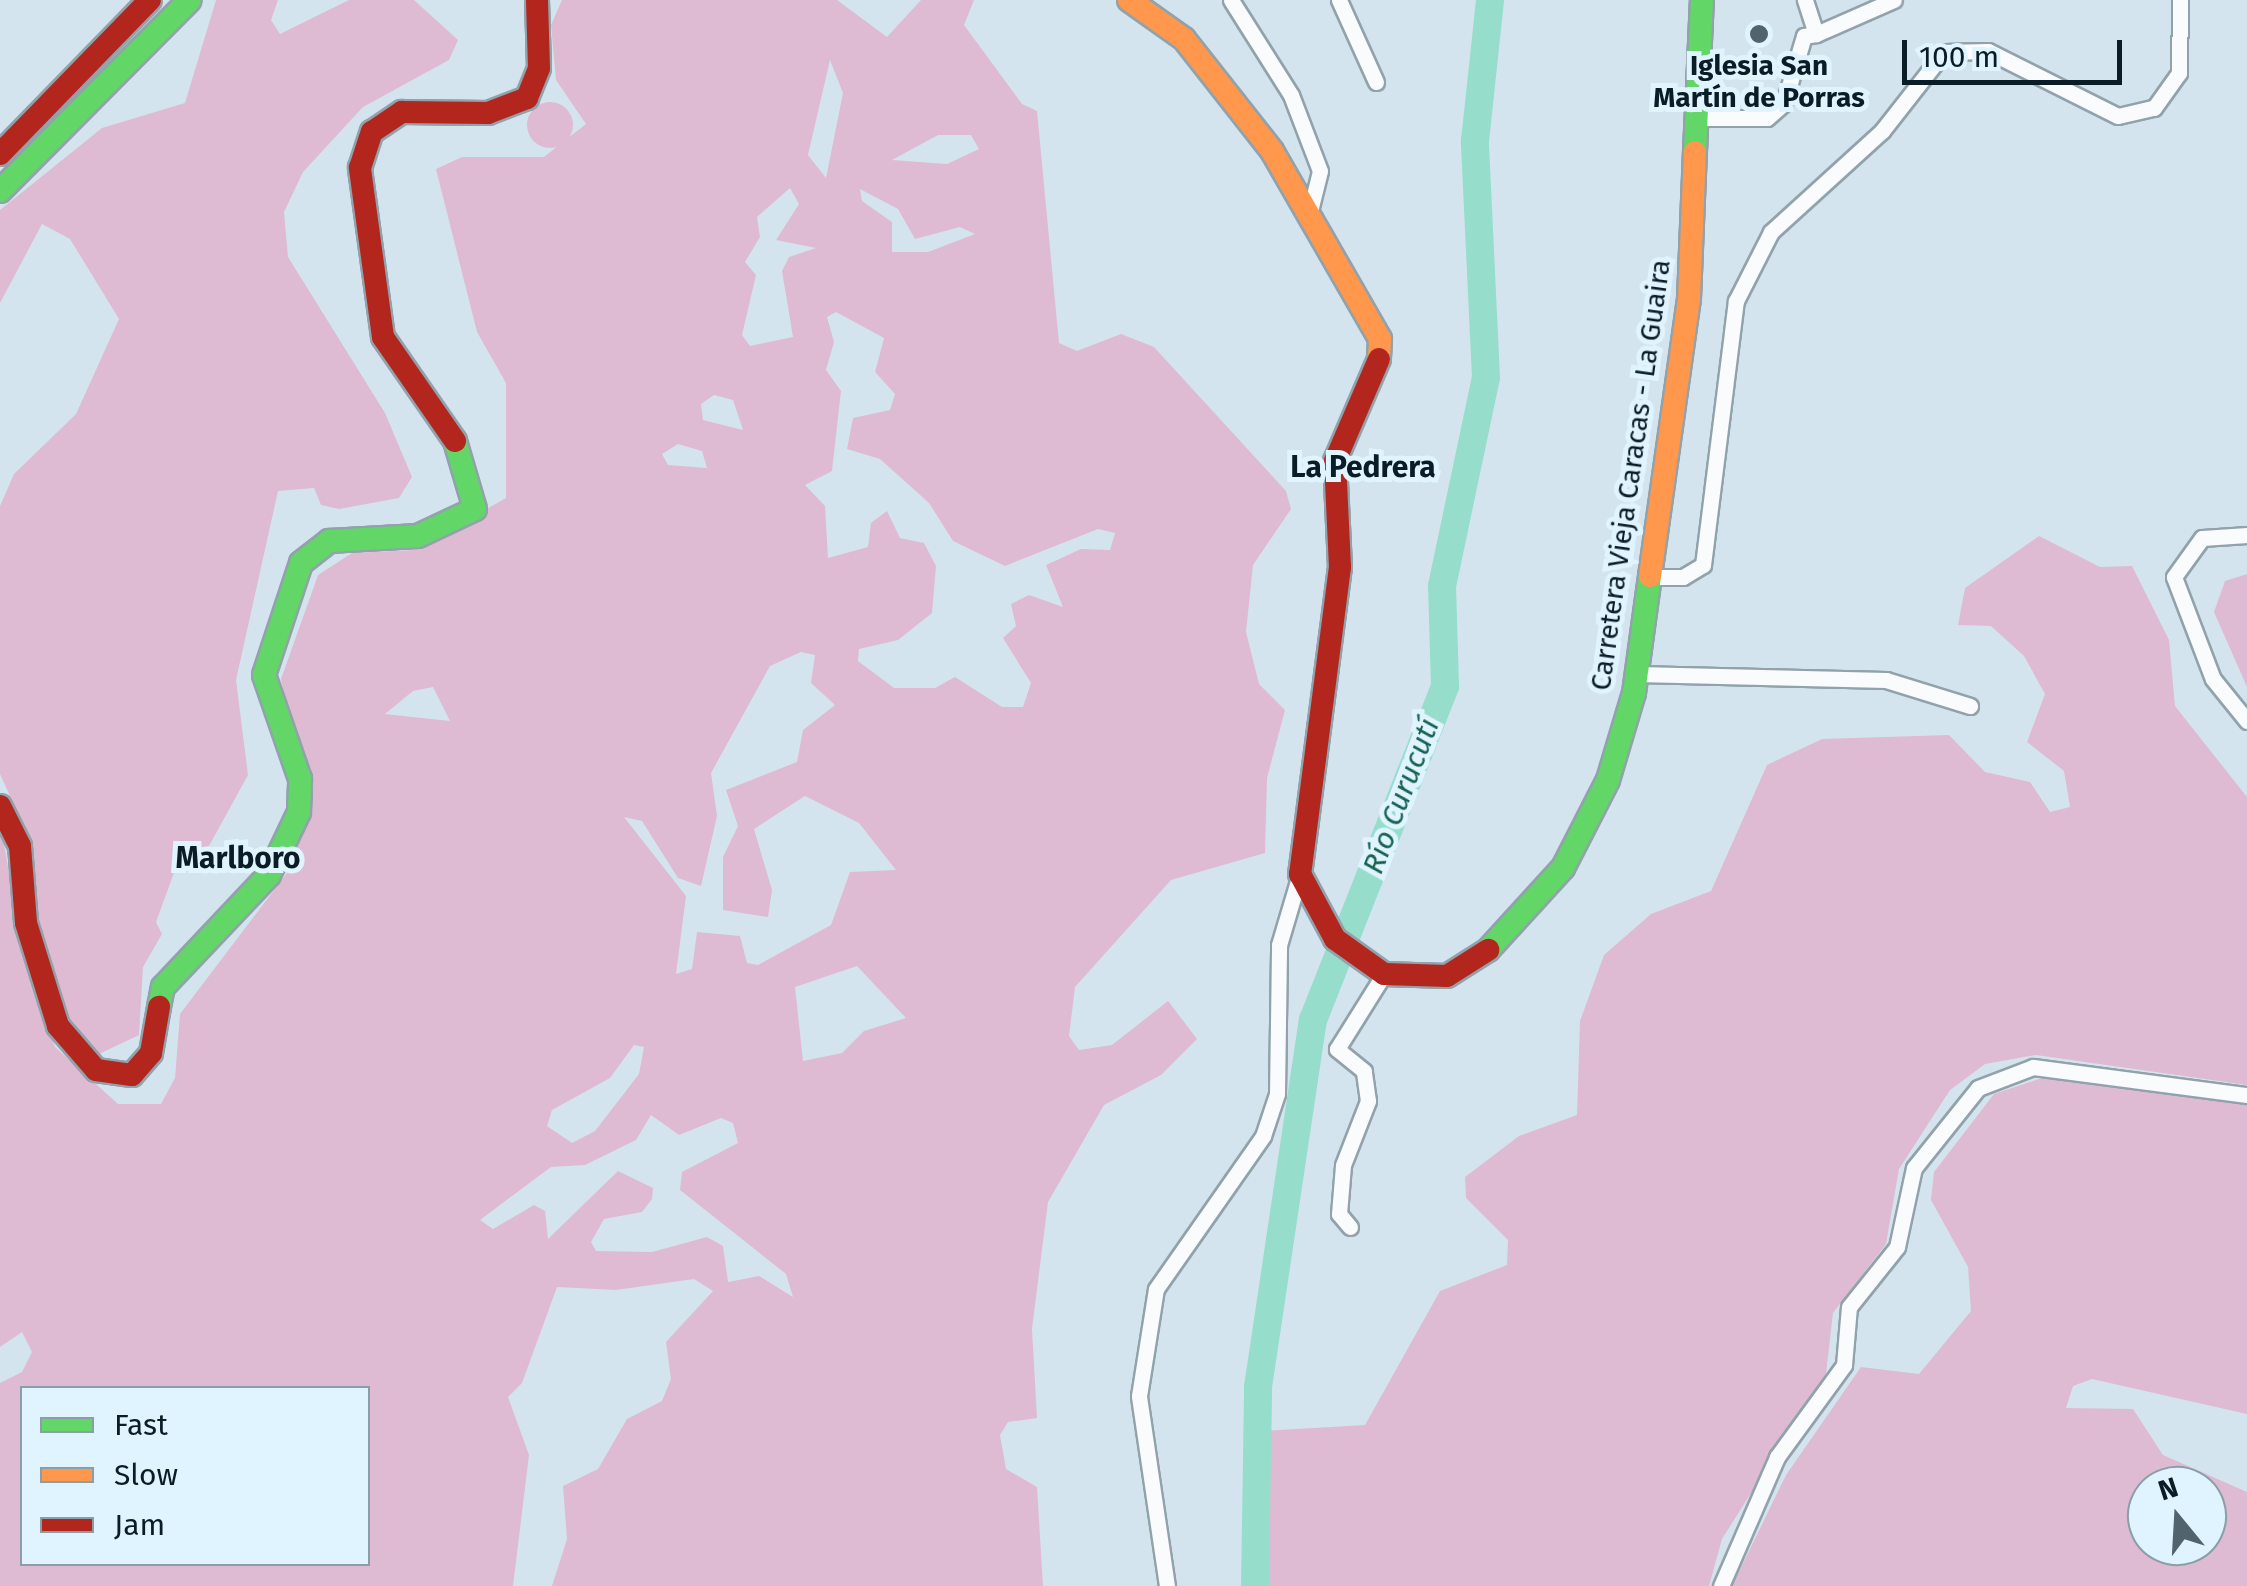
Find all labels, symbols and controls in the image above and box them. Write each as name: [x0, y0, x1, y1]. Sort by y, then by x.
scale bar: [1907, 20, 2127, 82]
marker: Iglesia San Martín de Porras: [1748, 23, 1770, 45]
text: 100 m: [1919, 39, 1999, 75]
place label: Iglesia San Martín de Porras: [1653, 49, 1865, 115]
street label: Carretera Vieja Caracas - La Guaira: [1584, 257, 1678, 693]
district label: La Pedrera: [1290, 449, 1436, 485]
water label: Río Curucutí: [1355, 713, 1447, 879]
district label: Marlboro: [175, 840, 301, 876]
legend: [20, 1386, 370, 1566]
text: Fast: [114, 1407, 168, 1443]
text: Slow: [114, 1457, 178, 1493]
north arrow: [2127, 1466, 2227, 1566]
text: N: [2154, 1470, 2182, 1507]
text: Jam: [114, 1507, 165, 1543]

